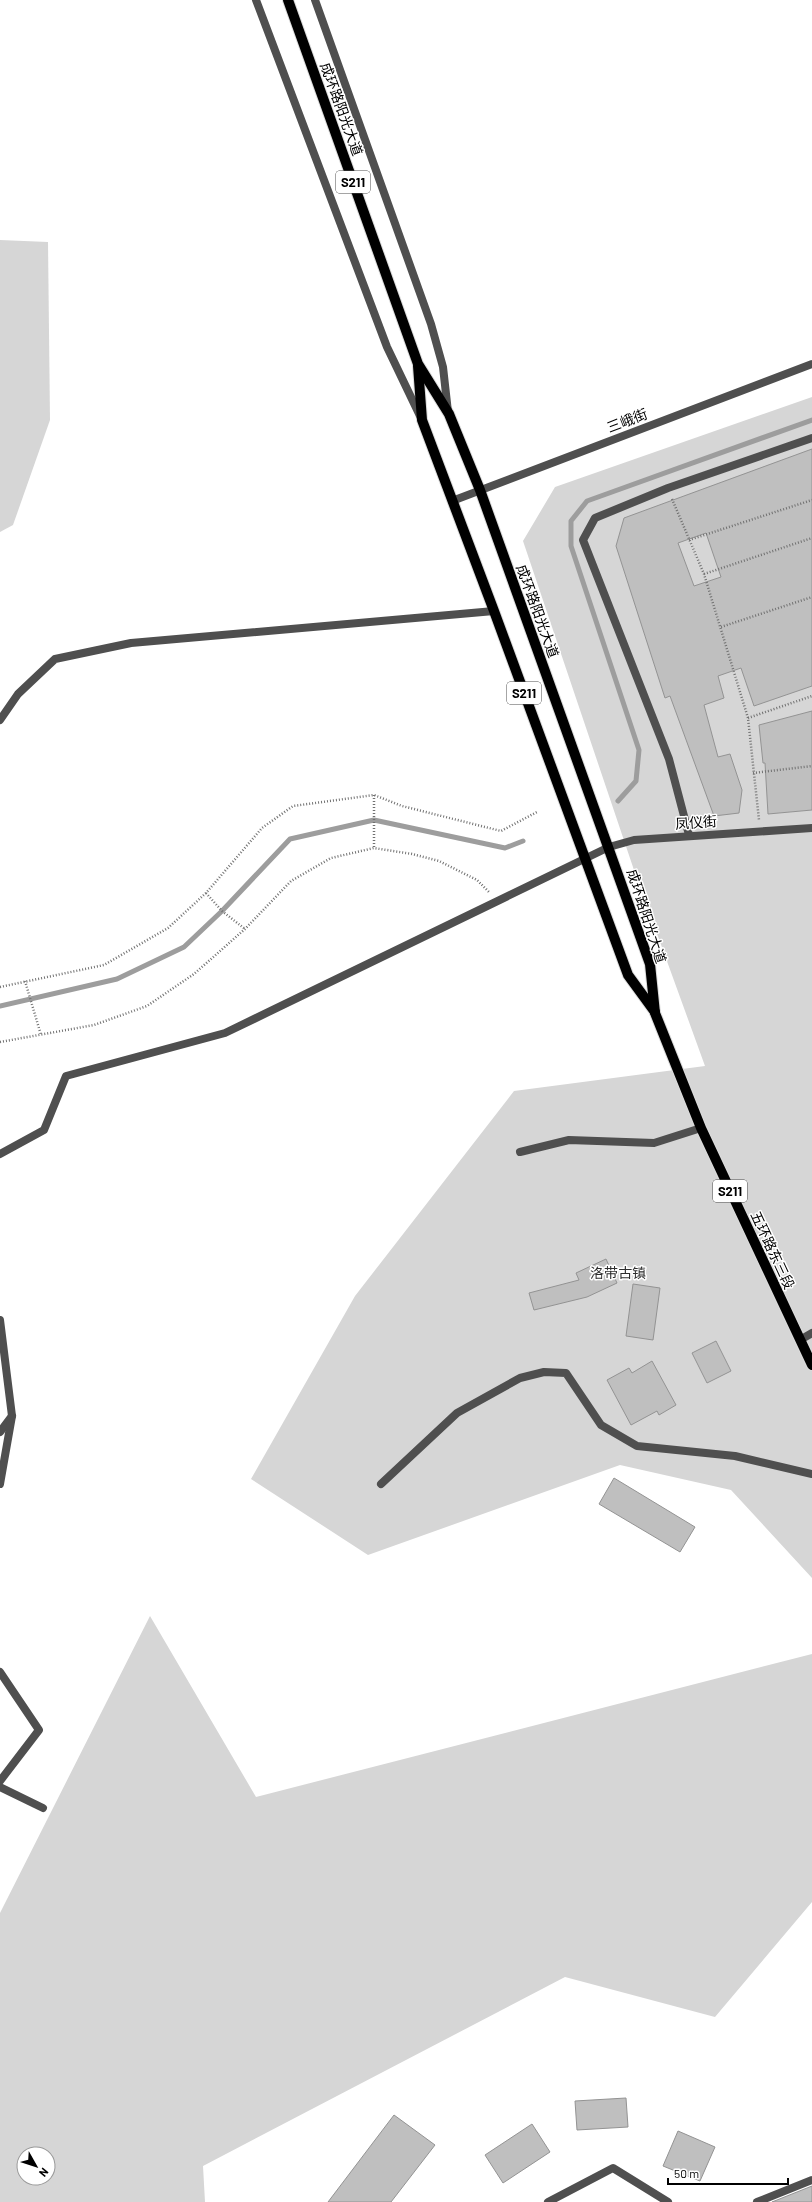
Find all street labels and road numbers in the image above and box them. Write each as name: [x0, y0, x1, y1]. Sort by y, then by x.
street label: 成环路阳光大道: [317, 60, 367, 158]
road number: S211: [336, 171, 370, 193]
street label: 三峨街: [604, 405, 650, 435]
street label: 成环路阳光大道: [513, 562, 563, 660]
road number: S211: [507, 682, 541, 704]
street label: 凤仪街: [674, 812, 718, 832]
street label: 成环路阳光大道: [624, 867, 670, 965]
road number: S211: [713, 1180, 747, 1202]
street label: 五环路东三段: [748, 1208, 798, 1292]

